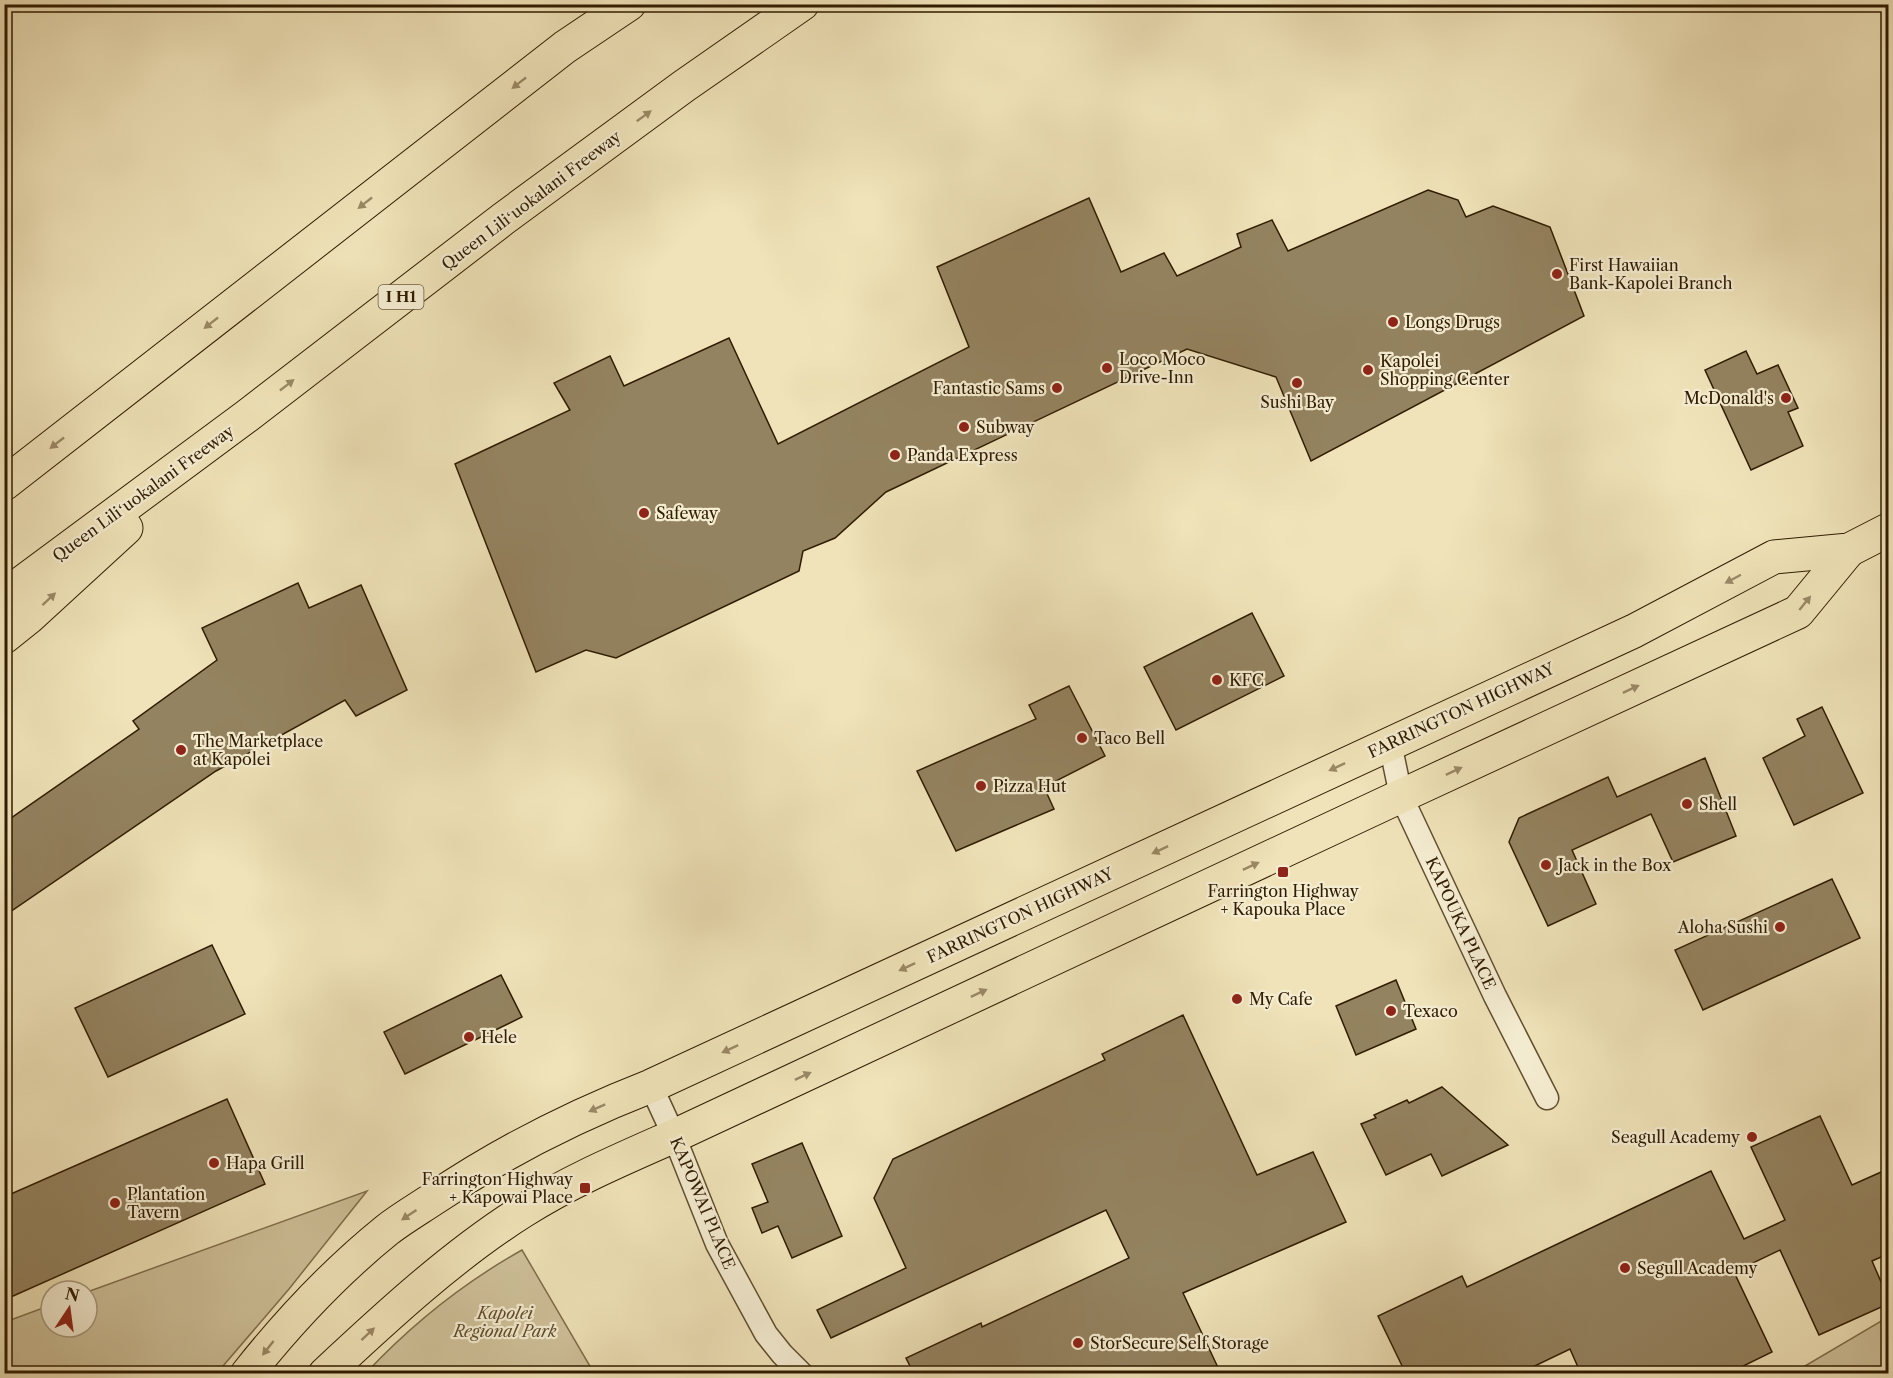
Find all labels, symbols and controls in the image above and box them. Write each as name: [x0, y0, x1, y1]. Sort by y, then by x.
one-way arrow: [511, 76, 526, 88]
one-way arrow: [636, 110, 651, 122]
street label: Queen Liliʻuokalani Freeway: [437, 125, 625, 274]
one-way arrow: [357, 196, 373, 209]
place label: First Hawaiian Bank-Kapolei Branch: [1569, 255, 1733, 293]
marker: First Hawaiian Bank-Kapolei Branch: [1550, 267, 1564, 281]
road number: I H1: [378, 285, 424, 309]
place label: Longs Drugs: [1405, 312, 1500, 332]
marker: Longs Drugs: [1386, 315, 1400, 329]
one-way arrow: [203, 316, 219, 329]
place label: Loco Moco Drive-Inn: [1119, 349, 1206, 387]
place label: Kapolei Shopping Center: [1380, 351, 1510, 389]
marker: Loco Moco Drive-Inn: [1100, 361, 1114, 375]
marker: Kapolei Shopping Center: [1361, 363, 1375, 377]
marker: Sushi Bay: [1290, 376, 1304, 390]
place label: Fantastic Sams: [933, 378, 1045, 398]
one-way arrow: [279, 379, 295, 391]
marker: Fantastic Sams: [1050, 381, 1064, 395]
place label: McDonald's: [1684, 388, 1774, 408]
marker: McDonald's: [1779, 391, 1793, 405]
place label: Sushi Bay: [1260, 392, 1335, 412]
place label: Subway: [976, 417, 1036, 437]
street label: Queen Liliʻuokalani Freeway: [48, 420, 238, 566]
marker: Subway: [957, 420, 971, 434]
one-way arrow: [50, 436, 65, 448]
place label: Panda Express: [907, 445, 1018, 465]
marker: Panda Express: [888, 448, 902, 462]
place label: Safeway: [656, 503, 719, 523]
marker: Safeway: [637, 506, 651, 520]
one-way arrow: [1724, 574, 1741, 584]
one-way arrow: [41, 593, 56, 606]
one-way arrow: [1798, 596, 1811, 611]
street label: FARRINGTON HIGHWAY: [1364, 658, 1558, 762]
place label: KFC: [1229, 670, 1264, 690]
marker: KFC: [1210, 673, 1224, 687]
one-way arrow: [1623, 685, 1640, 694]
place label: Taco Bell: [1094, 728, 1165, 748]
place label: The Marketplace at Kapolei: [193, 731, 323, 769]
marker: Taco Bell: [1075, 731, 1089, 745]
marker: The Marketplace at Kapolei: [174, 743, 188, 757]
one-way arrow: [1329, 763, 1346, 772]
one-way arrow: [1445, 766, 1463, 775]
place label: Pizza Hut: [993, 776, 1067, 796]
marker: Pizza Hut: [974, 779, 988, 793]
place label: Shell: [1699, 794, 1737, 814]
marker: Shell: [1680, 797, 1694, 811]
one-way arrow: [1152, 845, 1169, 854]
street label: KAPOUKA PLACE: [1422, 854, 1500, 992]
place label: Jack in the Box: [1555, 855, 1672, 875]
marker: Jack in the Box: [1539, 858, 1553, 872]
one-way arrow: [1243, 861, 1260, 870]
street label: FARRINGTON HIGHWAY: [923, 863, 1117, 967]
marker: Farrington Highway + Kapouka Place: [1276, 865, 1290, 879]
place label: Farrington Highway + Kapouka Place: [1207, 881, 1360, 919]
place label: Aloha Sushi: [1677, 917, 1768, 937]
marker: Aloha Sushi: [1773, 920, 1787, 934]
one-way arrow: [899, 963, 916, 972]
one-way arrow: [971, 988, 988, 997]
place label: My Cafe: [1249, 989, 1313, 1009]
marker: My Cafe: [1230, 992, 1244, 1006]
place label: Texaco: [1403, 1001, 1458, 1021]
marker: Texaco: [1384, 1004, 1398, 1018]
place label: Hele: [481, 1027, 517, 1047]
marker: Hele: [462, 1030, 476, 1044]
one-way arrow: [722, 1045, 739, 1054]
one-way arrow: [794, 1071, 811, 1080]
one-way arrow: [587, 1103, 605, 1113]
place label: Seagull Academy: [1611, 1127, 1741, 1147]
marker: Seagull Academy: [1745, 1130, 1759, 1144]
street label: KAPOWAI PLACE: [666, 1134, 740, 1272]
place label: Hapa Grill: [226, 1153, 305, 1173]
marker: Hapa Grill: [207, 1156, 221, 1170]
place label: Farrington Highway + Kapowai Place: [422, 1169, 574, 1207]
marker: Farrington Highway + Kapowai Place: [578, 1181, 592, 1195]
place label: Plantation Tavern: [127, 1184, 205, 1222]
marker: Plantation Tavern: [108, 1196, 122, 1210]
one-way arrow: [402, 1209, 418, 1221]
place label: Segull Academy: [1637, 1258, 1759, 1278]
marker: Segull Academy: [1618, 1261, 1632, 1275]
north arrow: [39, 1279, 99, 1339]
text: N: [63, 1283, 81, 1306]
park label: Kapolei Regional Park: [451, 1303, 557, 1341]
one-way arrow: [361, 1327, 376, 1341]
place label: StorSecure Self Storage: [1090, 1333, 1269, 1353]
marker: StorSecure Self Storage: [1071, 1336, 1085, 1350]
one-way arrow: [261, 1340, 274, 1356]

